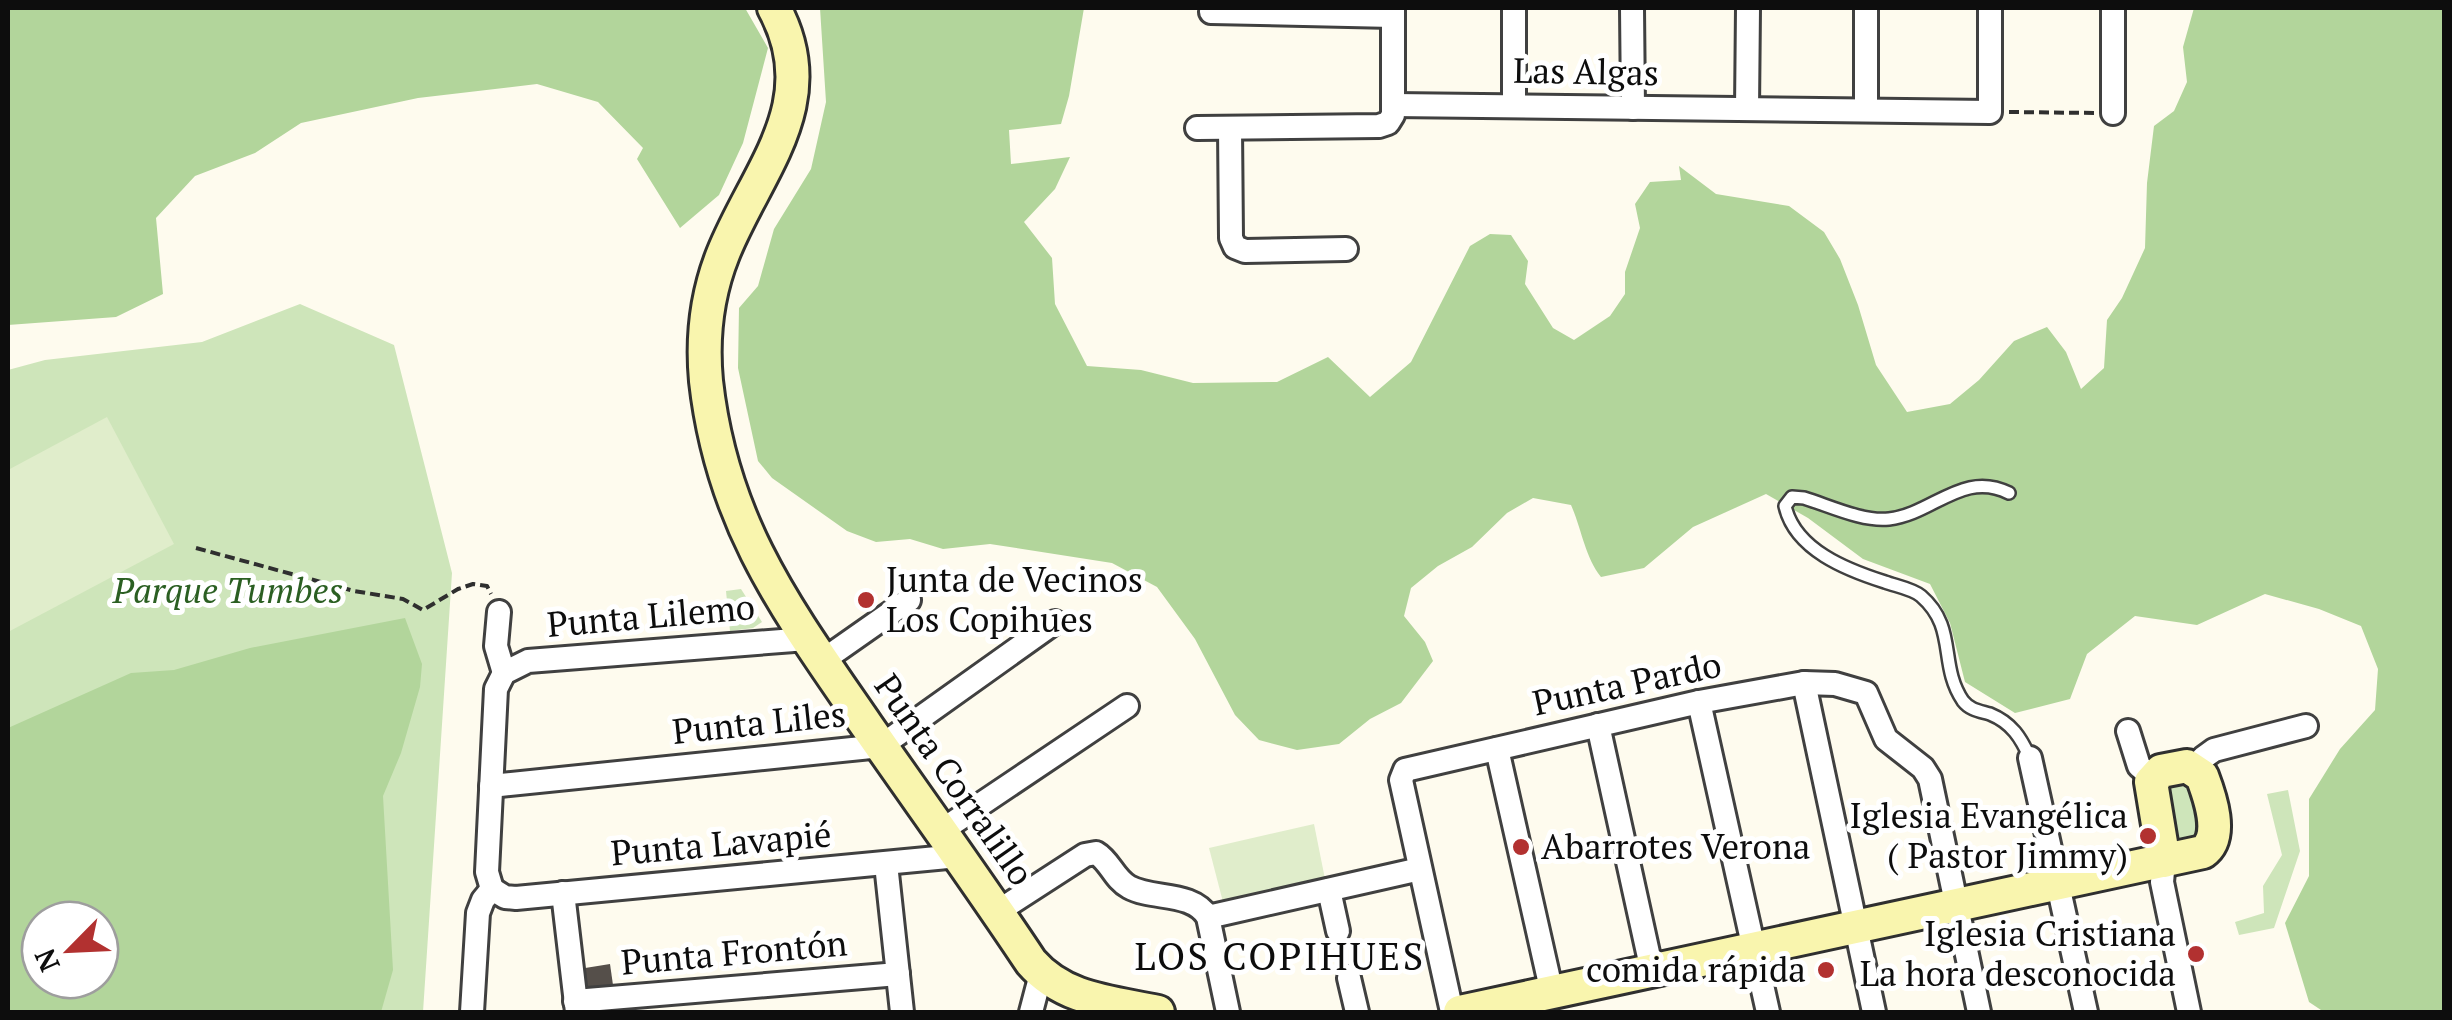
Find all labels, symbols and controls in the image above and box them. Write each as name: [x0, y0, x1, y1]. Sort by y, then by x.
street label: Las Algas: [1513, 47, 1659, 95]
place label: Junta de Vecinos Los Copihues: [886, 556, 1143, 642]
park label: Parque Tumbes: [112, 567, 343, 613]
street label: Punta Lilemo: [545, 583, 757, 647]
marker: Junta de Vecinos Los Copihues: [855, 589, 877, 611]
street label: Punta Pardo: [1528, 641, 1725, 725]
street label: Punta Corralillo: [865, 665, 1045, 894]
street label: Punta Liles: [670, 690, 848, 754]
place label: Iglesia Evangélica ( Pastor Jimmy): [1850, 792, 2128, 878]
street label: Punta Lavapié: [609, 810, 833, 876]
place label: Abarrotes Verona: [1541, 823, 1810, 869]
marker: Iglesia Evangélica ( Pastor Jimmy): [2137, 825, 2159, 847]
marker: Abarrotes Verona: [1510, 836, 1532, 858]
north arrow: [20, 900, 120, 1000]
place label: Iglesia Cristiana La hora desconocida: [1860, 910, 2176, 996]
street label: Punta Frontón: [619, 919, 849, 985]
district label: LOS COPIHUES: [1134, 931, 1426, 981]
text: N: [25, 943, 68, 978]
marker: Iglesia Cristiana La hora desconocida: [2185, 943, 2207, 965]
place label: comida rápida: [1586, 946, 1806, 992]
marker: comida rápida: [1815, 959, 1837, 981]

